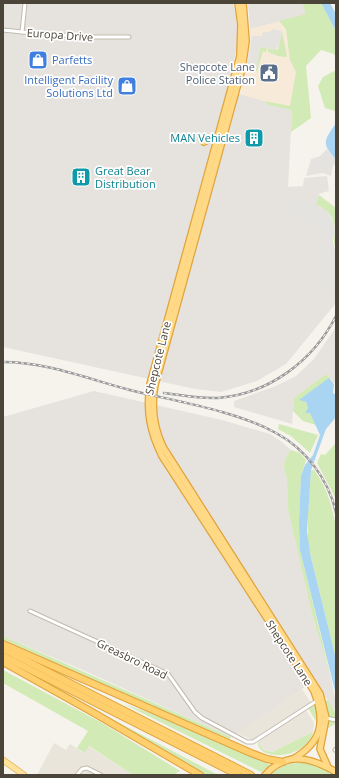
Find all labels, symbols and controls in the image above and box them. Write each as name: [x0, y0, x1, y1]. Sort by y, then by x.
street label: Europa Drive: [26, 25, 94, 44]
shop icon: Parfetts: [27, 49, 49, 71]
place label: Parfetts: [52, 52, 92, 67]
place label: Shepcote Lane Police Station: [180, 59, 255, 87]
public building icon: Shepcote Lane Police Station: [258, 62, 280, 84]
place label: Intelligent Facility Solutions Ltd: [24, 72, 113, 100]
shop icon: Intelligent Facility Solutions Ltd: [116, 75, 138, 97]
building icon: MAN Vehicles: [243, 127, 265, 149]
place label: MAN Vehicles: [170, 130, 240, 145]
place label: Great Bear Distribution: [95, 163, 156, 191]
building icon: Great Bear Distribution: [70, 166, 92, 188]
street label: Shepcote Lane: [141, 320, 174, 396]
street label: Shepcote Lane: [263, 617, 316, 688]
street label: Greasbro Road: [94, 635, 170, 682]

